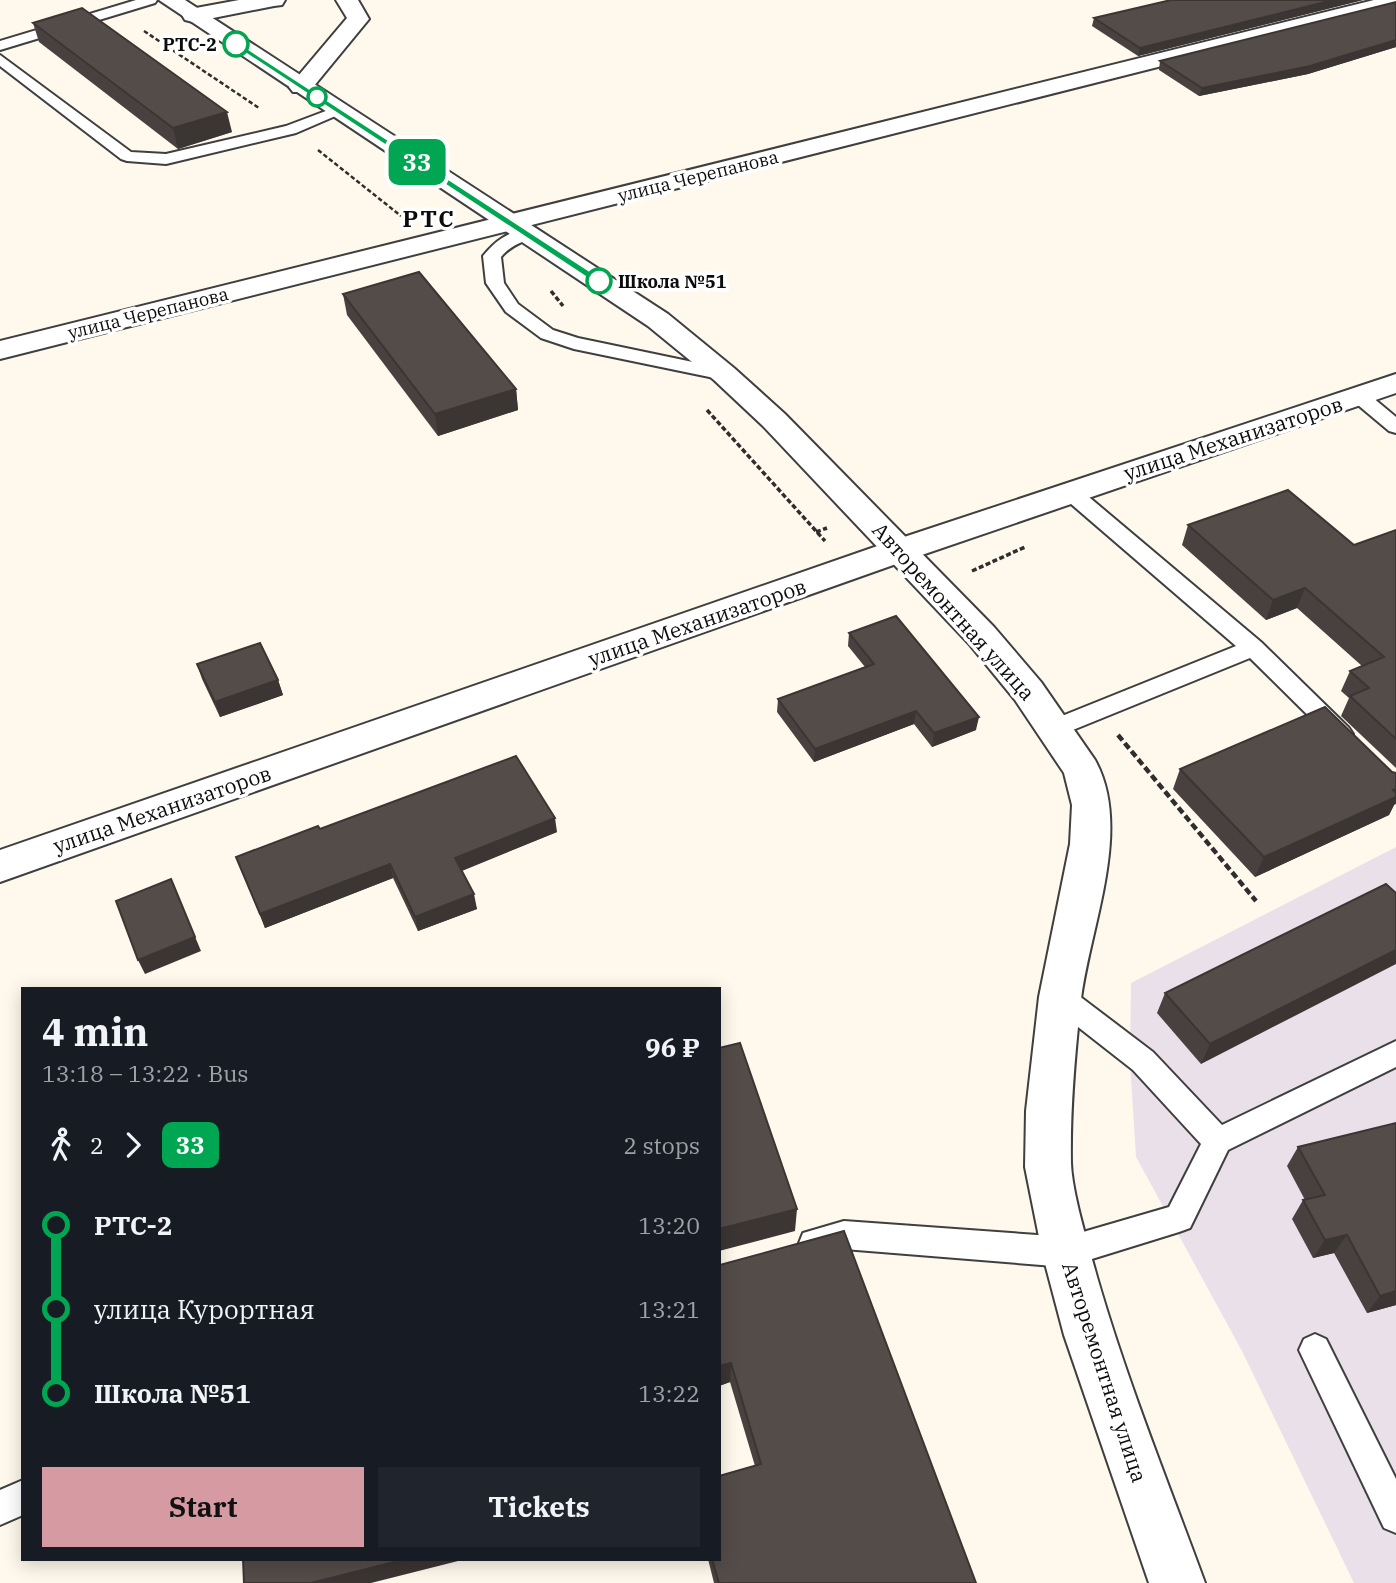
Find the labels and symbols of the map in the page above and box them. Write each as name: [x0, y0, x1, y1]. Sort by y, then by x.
marker: РТС-2: [223, 31, 249, 57]
place label: РТС-2: [163, 33, 217, 56]
unlabelled marker: [307, 87, 327, 107]
line badge: 33: [386, 139, 448, 185]
street label: улица Черепанова: [615, 145, 781, 207]
district label: РТС: [403, 203, 456, 233]
marker: Школа №51: [586, 268, 612, 294]
place label: Школа №51: [618, 270, 727, 293]
street label: улица Черепанова: [65, 282, 231, 344]
street label: улица Механизаторов: [1120, 389, 1346, 487]
street label: Авторемонтная улица: [867, 516, 1041, 706]
street label: улица Механизаторов: [584, 572, 810, 672]
street label: улица Механизаторов: [49, 759, 275, 859]
street label: Авторемонтная улица: [1056, 1258, 1154, 1486]

